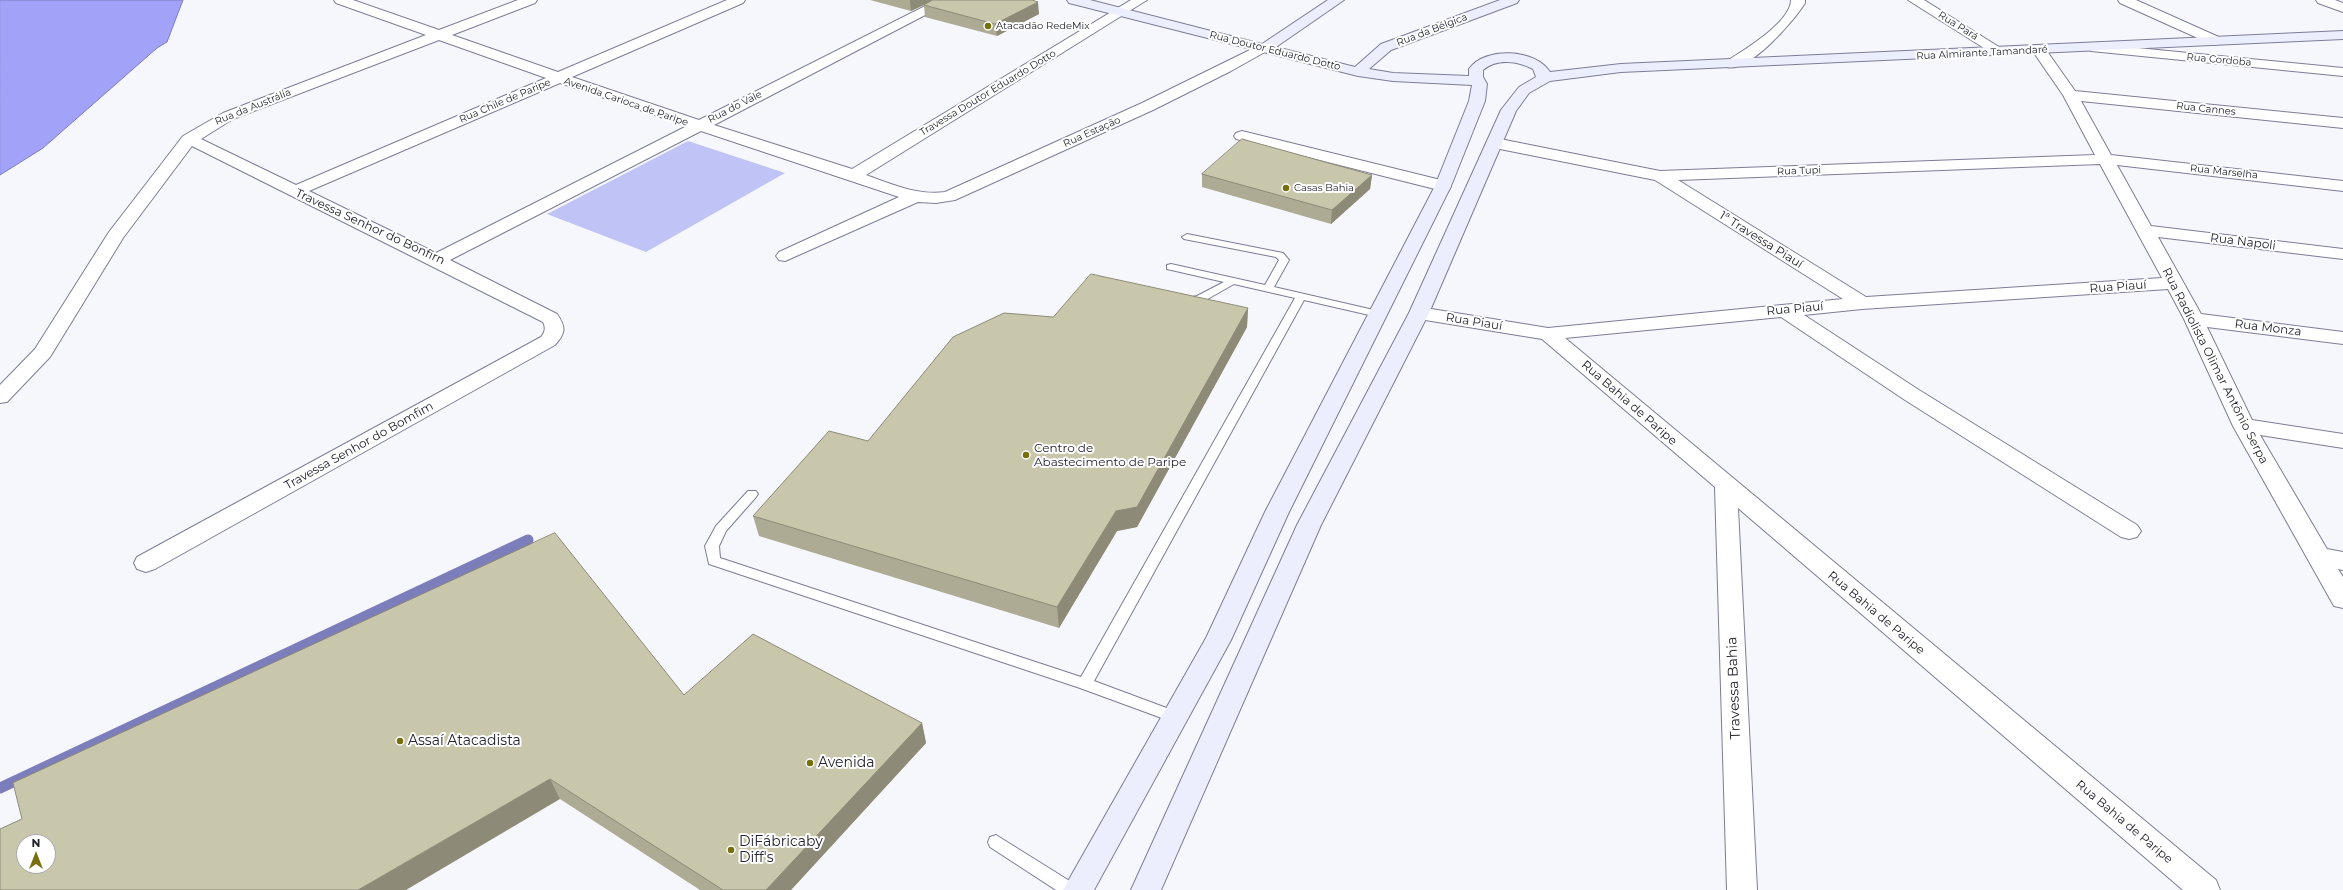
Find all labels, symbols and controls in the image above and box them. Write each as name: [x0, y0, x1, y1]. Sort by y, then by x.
street label: Rua Pará: [1936, 9, 1980, 43]
street label: Rua da Bélgica: [1395, 11, 1469, 49]
place label: Atacadão RedeMix: [996, 20, 1090, 32]
marker: Atacadão RedeMix: [983, 21, 993, 31]
street label: Rua Doutor Eduardo Dotto: [1208, 29, 1342, 73]
street label: Rua Almirante Tamandaré: [1916, 44, 2048, 62]
street label: Travessa Doutor Eduardo Dotto: [918, 47, 1058, 139]
street label: Rua Cordoba: [2186, 51, 2252, 69]
street label: Avenida Carioca de Paripe: [562, 75, 690, 129]
street label: Rua Chile de Paripe: [457, 76, 553, 126]
street label: Rua da Austrália: [213, 86, 293, 128]
street label: Rua do Vale: [706, 88, 764, 126]
street label: Rua Cannes: [2176, 100, 2236, 118]
street label: Rua Estação: [1061, 114, 1123, 150]
street label: Rua Marselha: [2189, 162, 2259, 182]
street label: Rua Tupi: [1777, 164, 1821, 178]
place label: Casas Bahia: [1294, 182, 1354, 194]
marker: Casas Bahia: [1281, 183, 1291, 193]
street label: Travessa Senhor do Bonfirn: [293, 186, 447, 268]
street label: 1ª Travessa Piauí: [1716, 208, 1806, 272]
street label: Rua Napoli: [2209, 231, 2277, 253]
street label: Rua Radiolista Olimar Antônio Serpa: [2159, 265, 2271, 467]
street label: Rua Piauí: [2089, 278, 2147, 296]
street label: Rua Piauí: [1766, 299, 1824, 319]
street label: Rua Piauí: [1445, 310, 1503, 334]
street label: Rua Monza: [2234, 317, 2302, 339]
street label: Rua Bahia de Paripe: [1578, 358, 1680, 448]
street label: Travessa Senhor do Bomfim: [282, 399, 436, 493]
place label: Centro de Abastecimento de Paripe: [1034, 441, 1186, 469]
marker: Centro de Abastecimento de Paripe: [1021, 450, 1031, 460]
street label: Rua Bahia de Paripe: [1825, 568, 1927, 658]
street label: Travessa Bahia: [1724, 636, 1744, 740]
place label: Assaí Atacadista: [408, 733, 521, 749]
marker: Assaí Atacadista: [395, 736, 405, 746]
place label: Avenida: [818, 755, 874, 771]
marker: Avenida: [805, 758, 815, 768]
street label: Rua Bahia de Paripe: [2073, 777, 2175, 867]
north arrow: [16, 834, 56, 874]
place label: DiFábricaby Diff's: [739, 834, 823, 866]
text: N: [32, 836, 40, 850]
marker: DiFábricaby Diff's: [726, 845, 736, 855]

